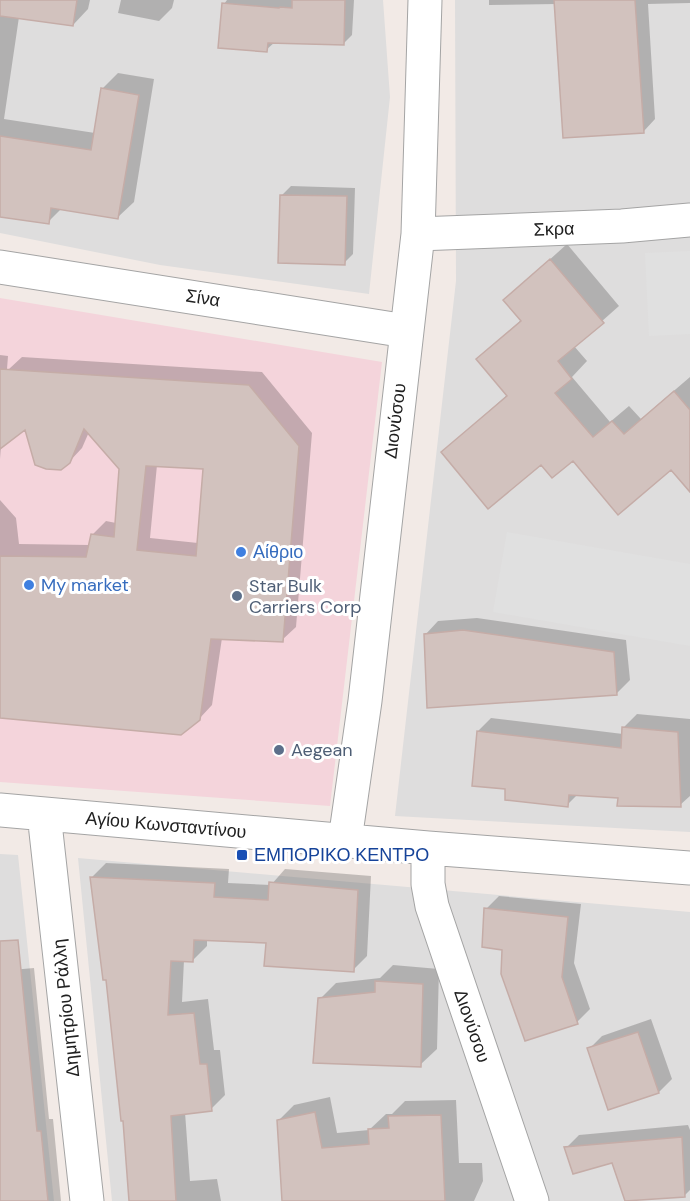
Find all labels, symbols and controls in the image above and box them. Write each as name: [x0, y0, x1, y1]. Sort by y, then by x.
street label: Σκρα: [533, 216, 575, 242]
street label: Σίνα: [184, 283, 222, 313]
street label: Διονύσου: [378, 382, 412, 460]
place label: Αίθριο: [253, 540, 303, 564]
marker: Αίθριο: [234, 545, 248, 559]
place label: My market: [41, 573, 129, 597]
place label: Star Bulk Carriers Corp: [249, 574, 362, 619]
marker: My market: [22, 578, 36, 592]
marker: Star Bulk Carriers Corp: [230, 589, 244, 603]
place label: Aegean: [291, 738, 353, 762]
marker: Aegean: [272, 743, 286, 757]
street label: Αγίου Κωνσταντίνου: [85, 806, 247, 844]
place label: ΕΜΠΟΡΙΚΟ ΚΕΝΤΡΟ: [254, 843, 429, 867]
marker: ΕΜΠΟΡΙΚΟ ΚΕΝΤΡΟ: [235, 848, 249, 862]
street label: Δημητρίου Ράλλη: [47, 938, 85, 1078]
street label: Διονύσου: [448, 986, 496, 1066]

